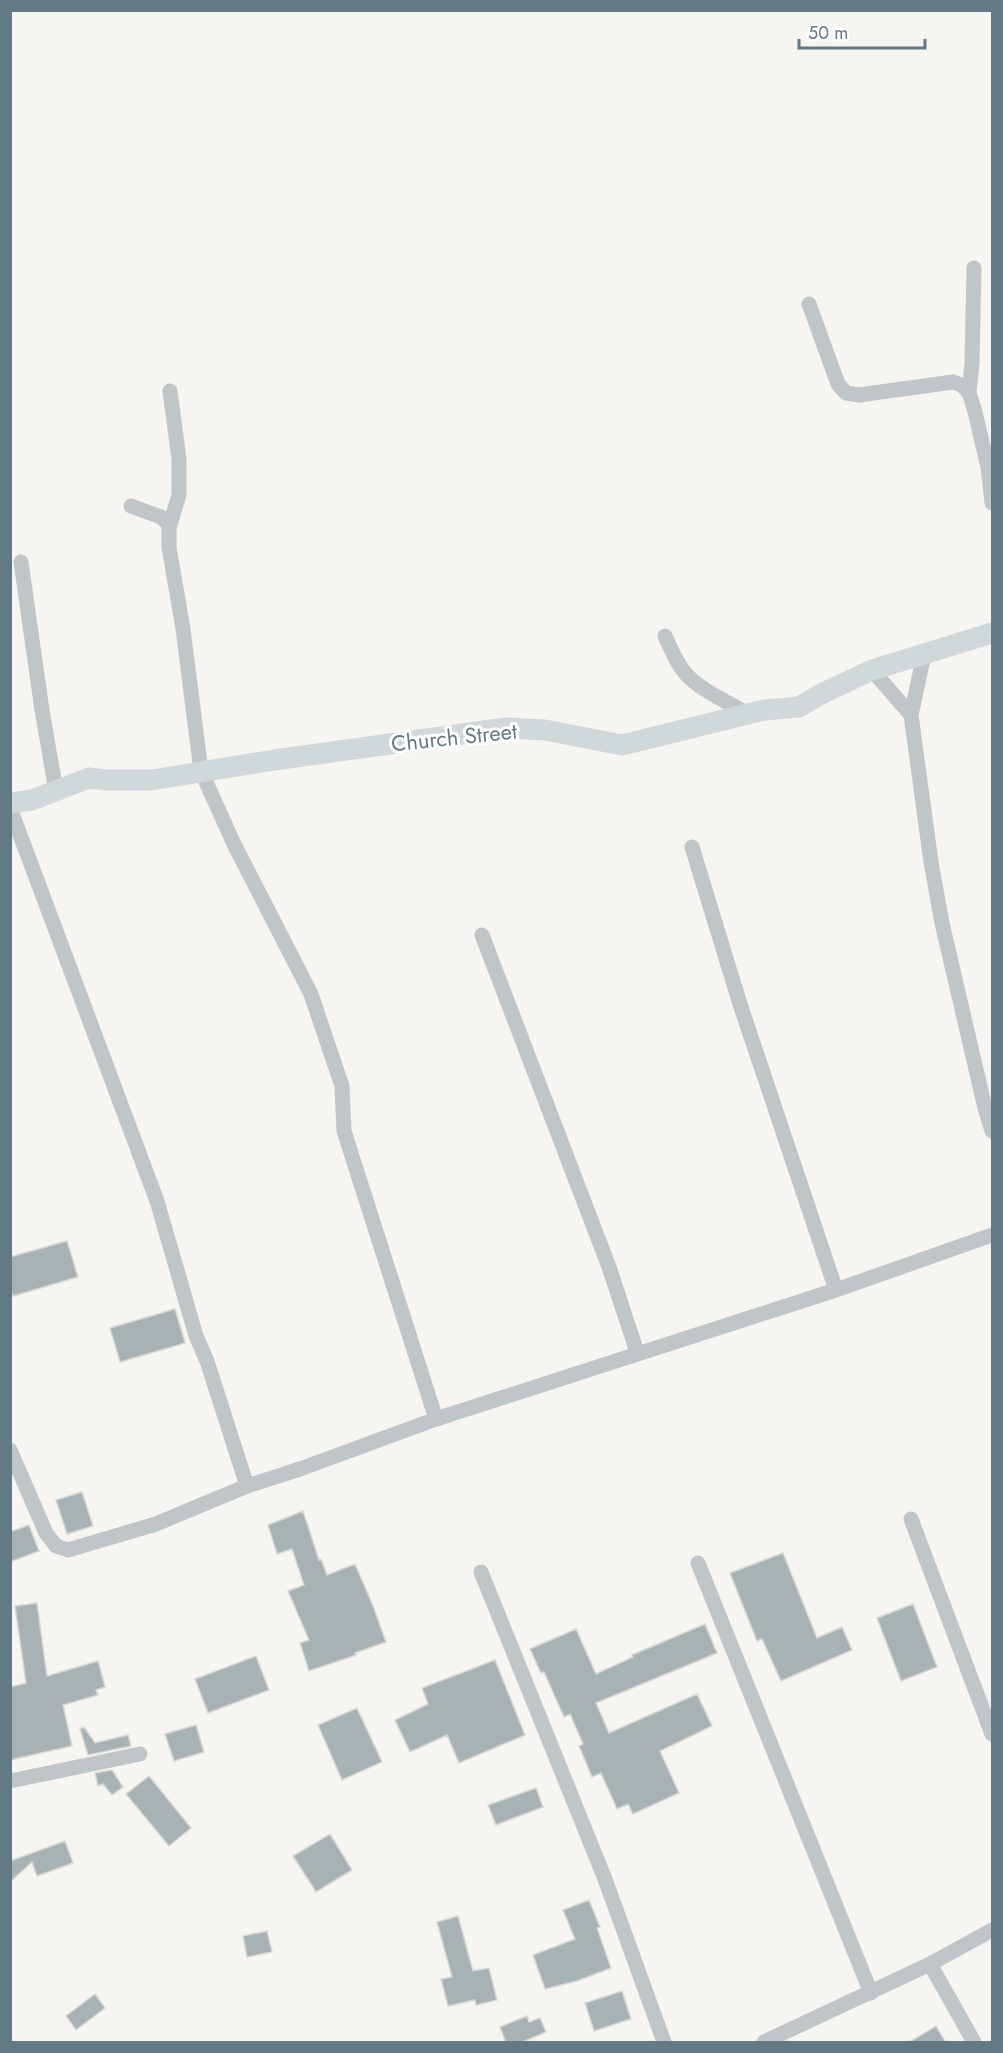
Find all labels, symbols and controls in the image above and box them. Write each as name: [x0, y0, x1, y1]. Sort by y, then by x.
scale bar: [799, 12, 925, 50]
text: 50 m: [808, 20, 848, 46]
street label: Church Street: [389, 714, 519, 760]

